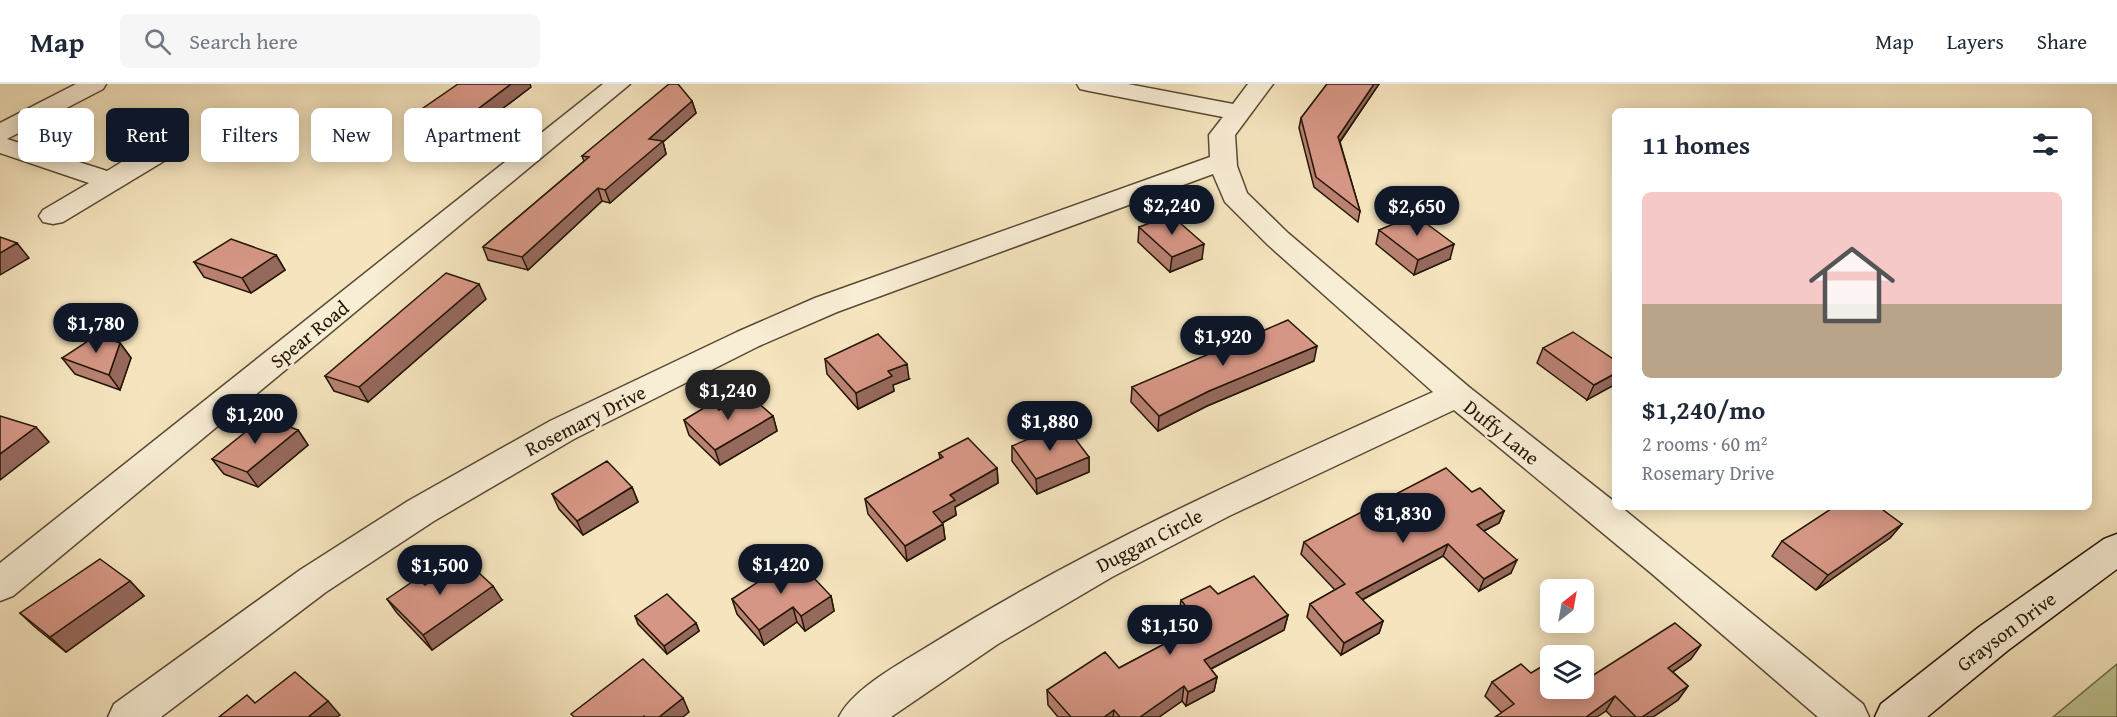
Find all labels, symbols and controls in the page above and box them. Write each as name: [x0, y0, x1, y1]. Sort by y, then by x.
search box: [120, 14, 540, 68]
text: Map: [30, 21, 84, 62]
icon: search: [141, 25, 174, 58]
text: Search here: [189, 25, 298, 57]
text: Map: [1875, 26, 1914, 57]
text: Layers: [1947, 26, 2004, 57]
text: Share: [2037, 26, 2087, 57]
chip: Buy: [18, 108, 94, 162]
chip: Rent: [106, 108, 189, 162]
chip: Filters: [201, 108, 299, 162]
chip: New: [311, 108, 392, 162]
chip: Apartment: [404, 108, 542, 162]
text: 11 homes: [1642, 125, 1750, 164]
icon: filters: [2029, 128, 2062, 161]
pin: $2,240: [1123, 185, 1221, 236]
pin: $2,650: [1368, 186, 1466, 237]
text: $2,240: [1143, 190, 1201, 219]
text: $2,650: [1388, 191, 1446, 220]
icon: home: [1798, 231, 1906, 339]
street label: Spear Road: [263, 293, 355, 375]
pin: $1,780: [47, 303, 145, 354]
text: $1,780: [67, 308, 125, 337]
pin: $1,920: [1174, 316, 1272, 367]
text: $1,920: [1194, 321, 1252, 350]
pin: $1,240: [679, 370, 777, 421]
text: $1,240: [699, 375, 757, 404]
street label: Rosemary Drive: [519, 377, 651, 463]
text: $1,240/mo: [1642, 390, 1765, 429]
street label: Duffy Lane: [1458, 392, 1546, 472]
pin: $1,200: [206, 394, 304, 445]
text: $1,200: [226, 399, 284, 428]
pin: $1,880: [1001, 401, 1099, 452]
text: $1,880: [1021, 406, 1079, 435]
text: 2 rooms · 60 m²: [1642, 429, 1768, 458]
text: Rosemary Drive: [1642, 458, 1774, 487]
pin: $1,830: [1354, 493, 1452, 544]
text: $1,830: [1374, 498, 1432, 527]
street label: Duggan Circle: [1091, 501, 1207, 579]
pin: $1,420: [732, 544, 830, 595]
pin: $1,500: [391, 545, 489, 596]
text: $1,420: [752, 549, 810, 578]
text: $1,500: [411, 550, 469, 579]
north arrow: [1540, 579, 1594, 633]
map controls: [1540, 579, 1594, 699]
street label: Grayson Drive: [1950, 584, 2062, 678]
pin: $1,150: [1121, 605, 1219, 656]
text: $1,150: [1141, 610, 1199, 639]
button: layers: [1540, 645, 1594, 699]

